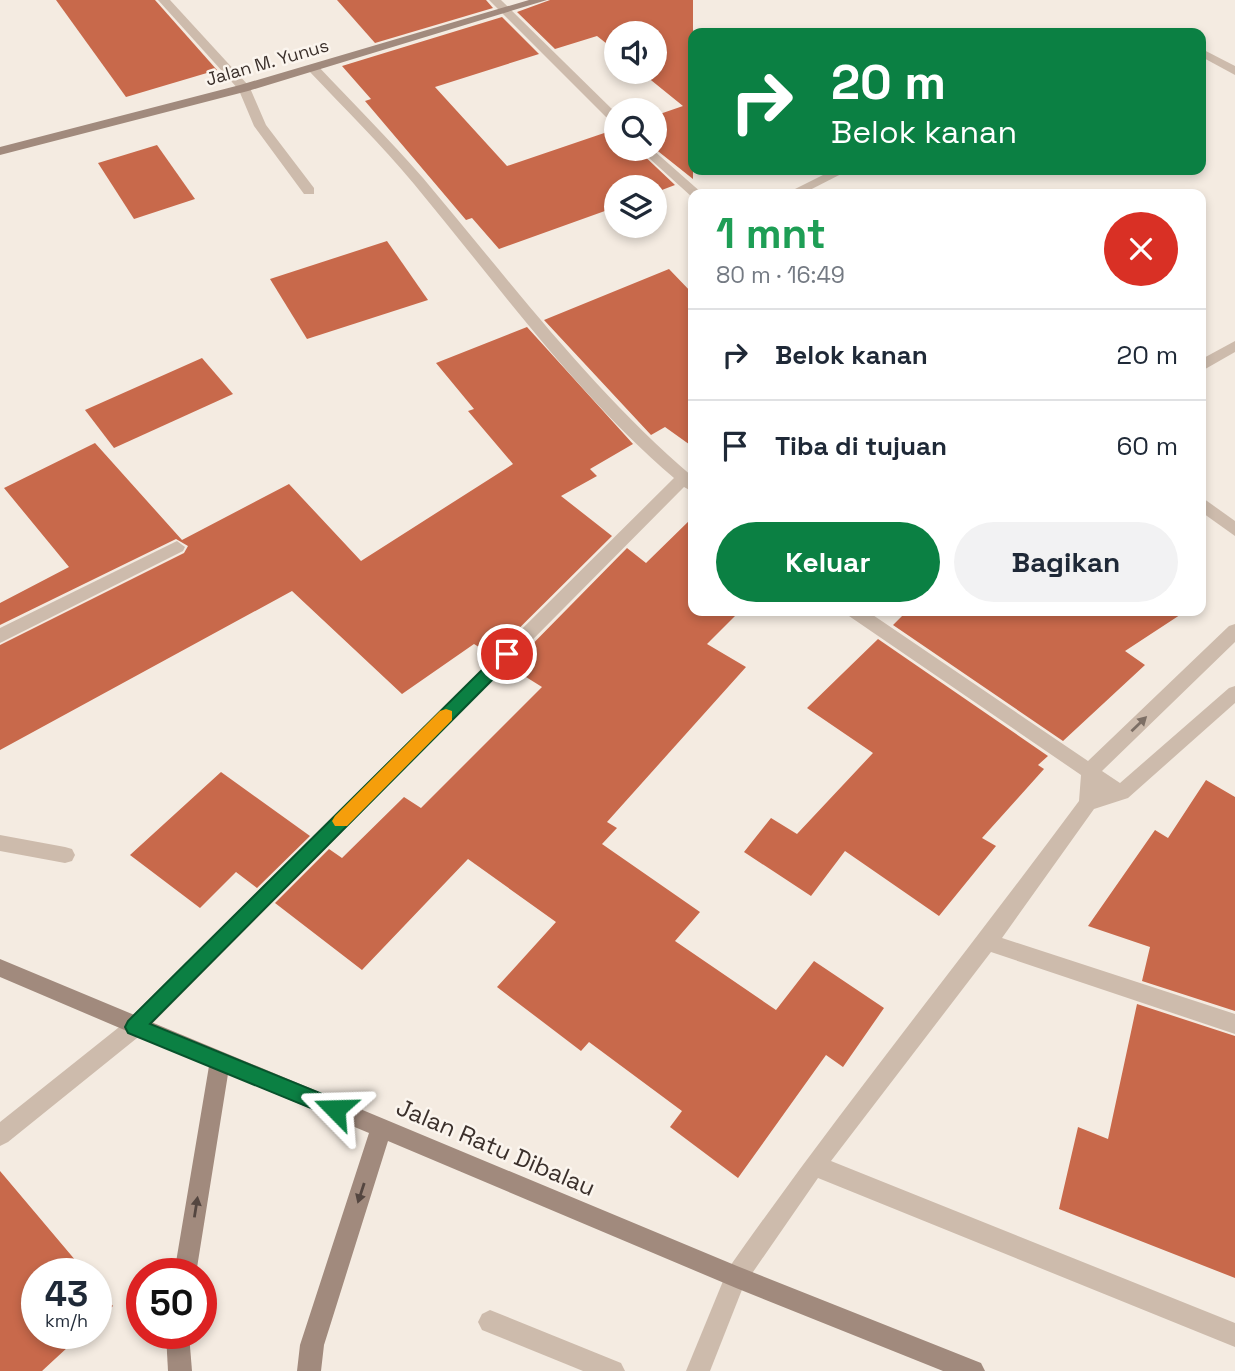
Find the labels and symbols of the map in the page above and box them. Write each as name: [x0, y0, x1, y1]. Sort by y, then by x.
street label: Jalan M. Yunus: [203, 33, 331, 91]
pin: [477, 624, 537, 684]
one-way arrow: [1130, 716, 1148, 732]
position arrow: [298, 1072, 372, 1146]
street label: Jalan Ratu Dibalau: [392, 1091, 600, 1203]
one-way arrow: [355, 1182, 365, 1203]
one-way arrow: [191, 1196, 202, 1218]
speed limit sign: 50: [126, 1258, 217, 1349]

